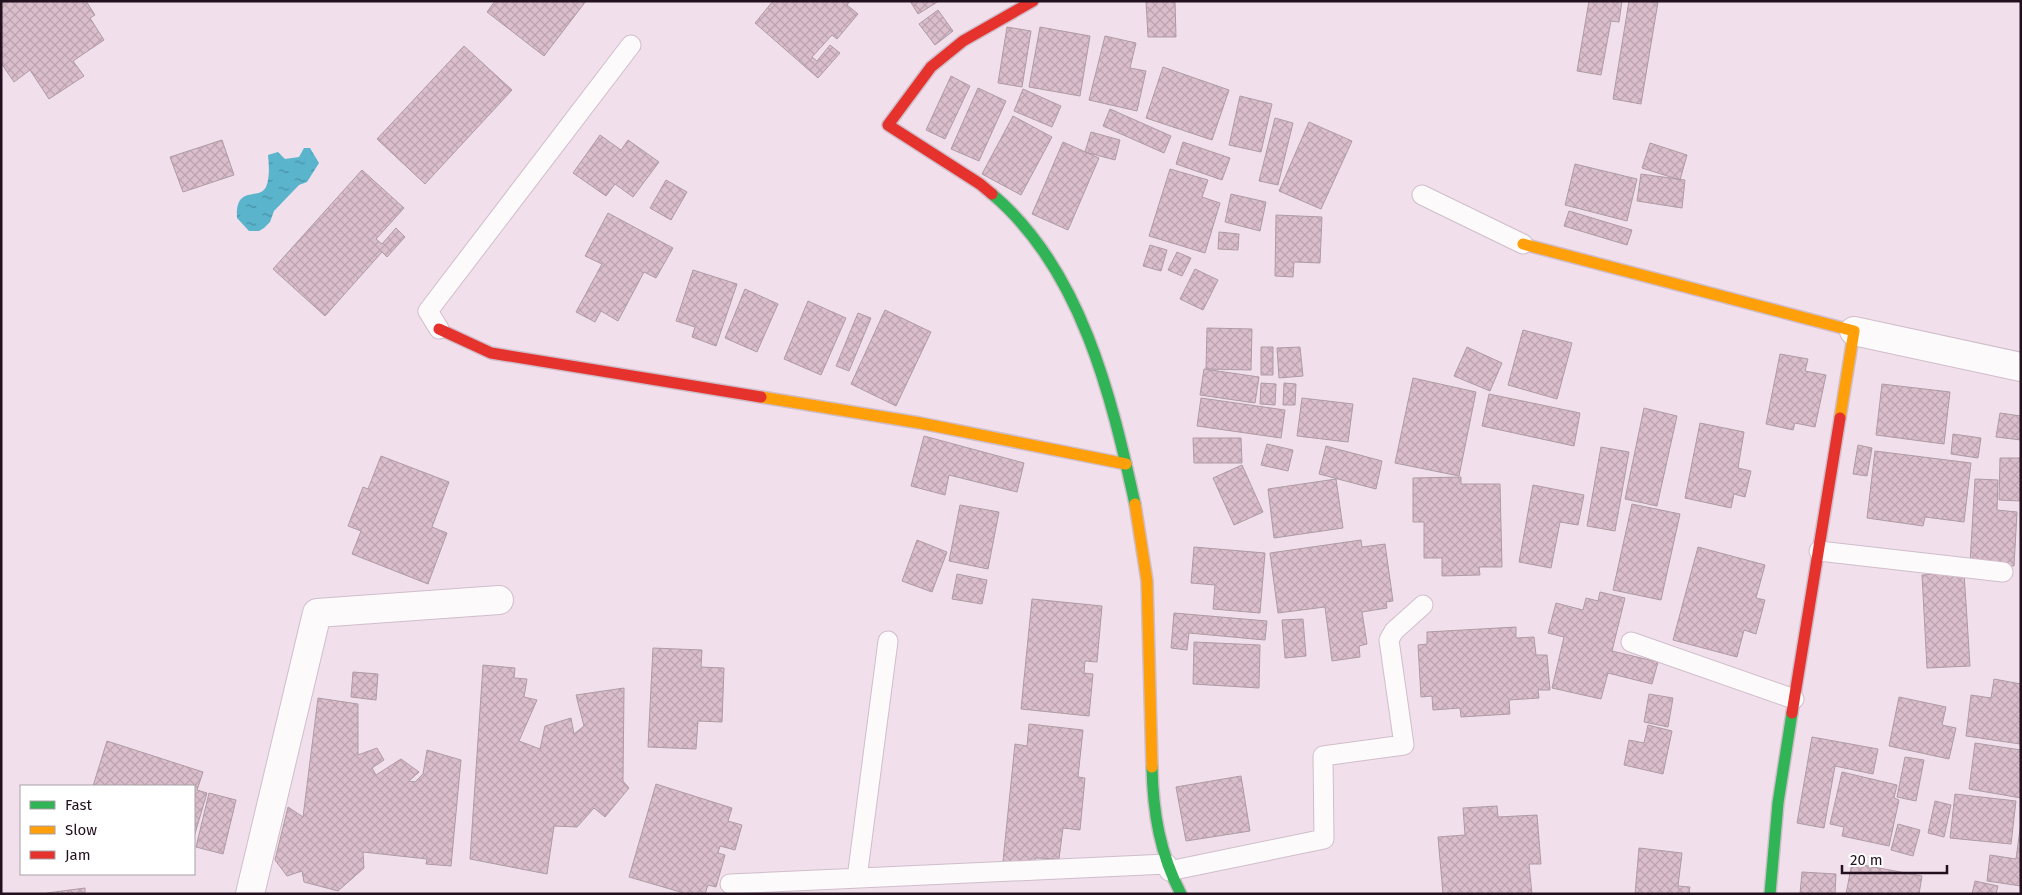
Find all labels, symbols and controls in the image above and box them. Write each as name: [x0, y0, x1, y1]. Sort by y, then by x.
legend: [20, 785, 195, 875]
text: Fast: [65, 796, 92, 814]
text: Slow: [65, 821, 97, 839]
scale bar: [1842, 842, 1947, 874]
text: Jam: [65, 846, 91, 864]
text: 20 m: [1850, 851, 1883, 869]

